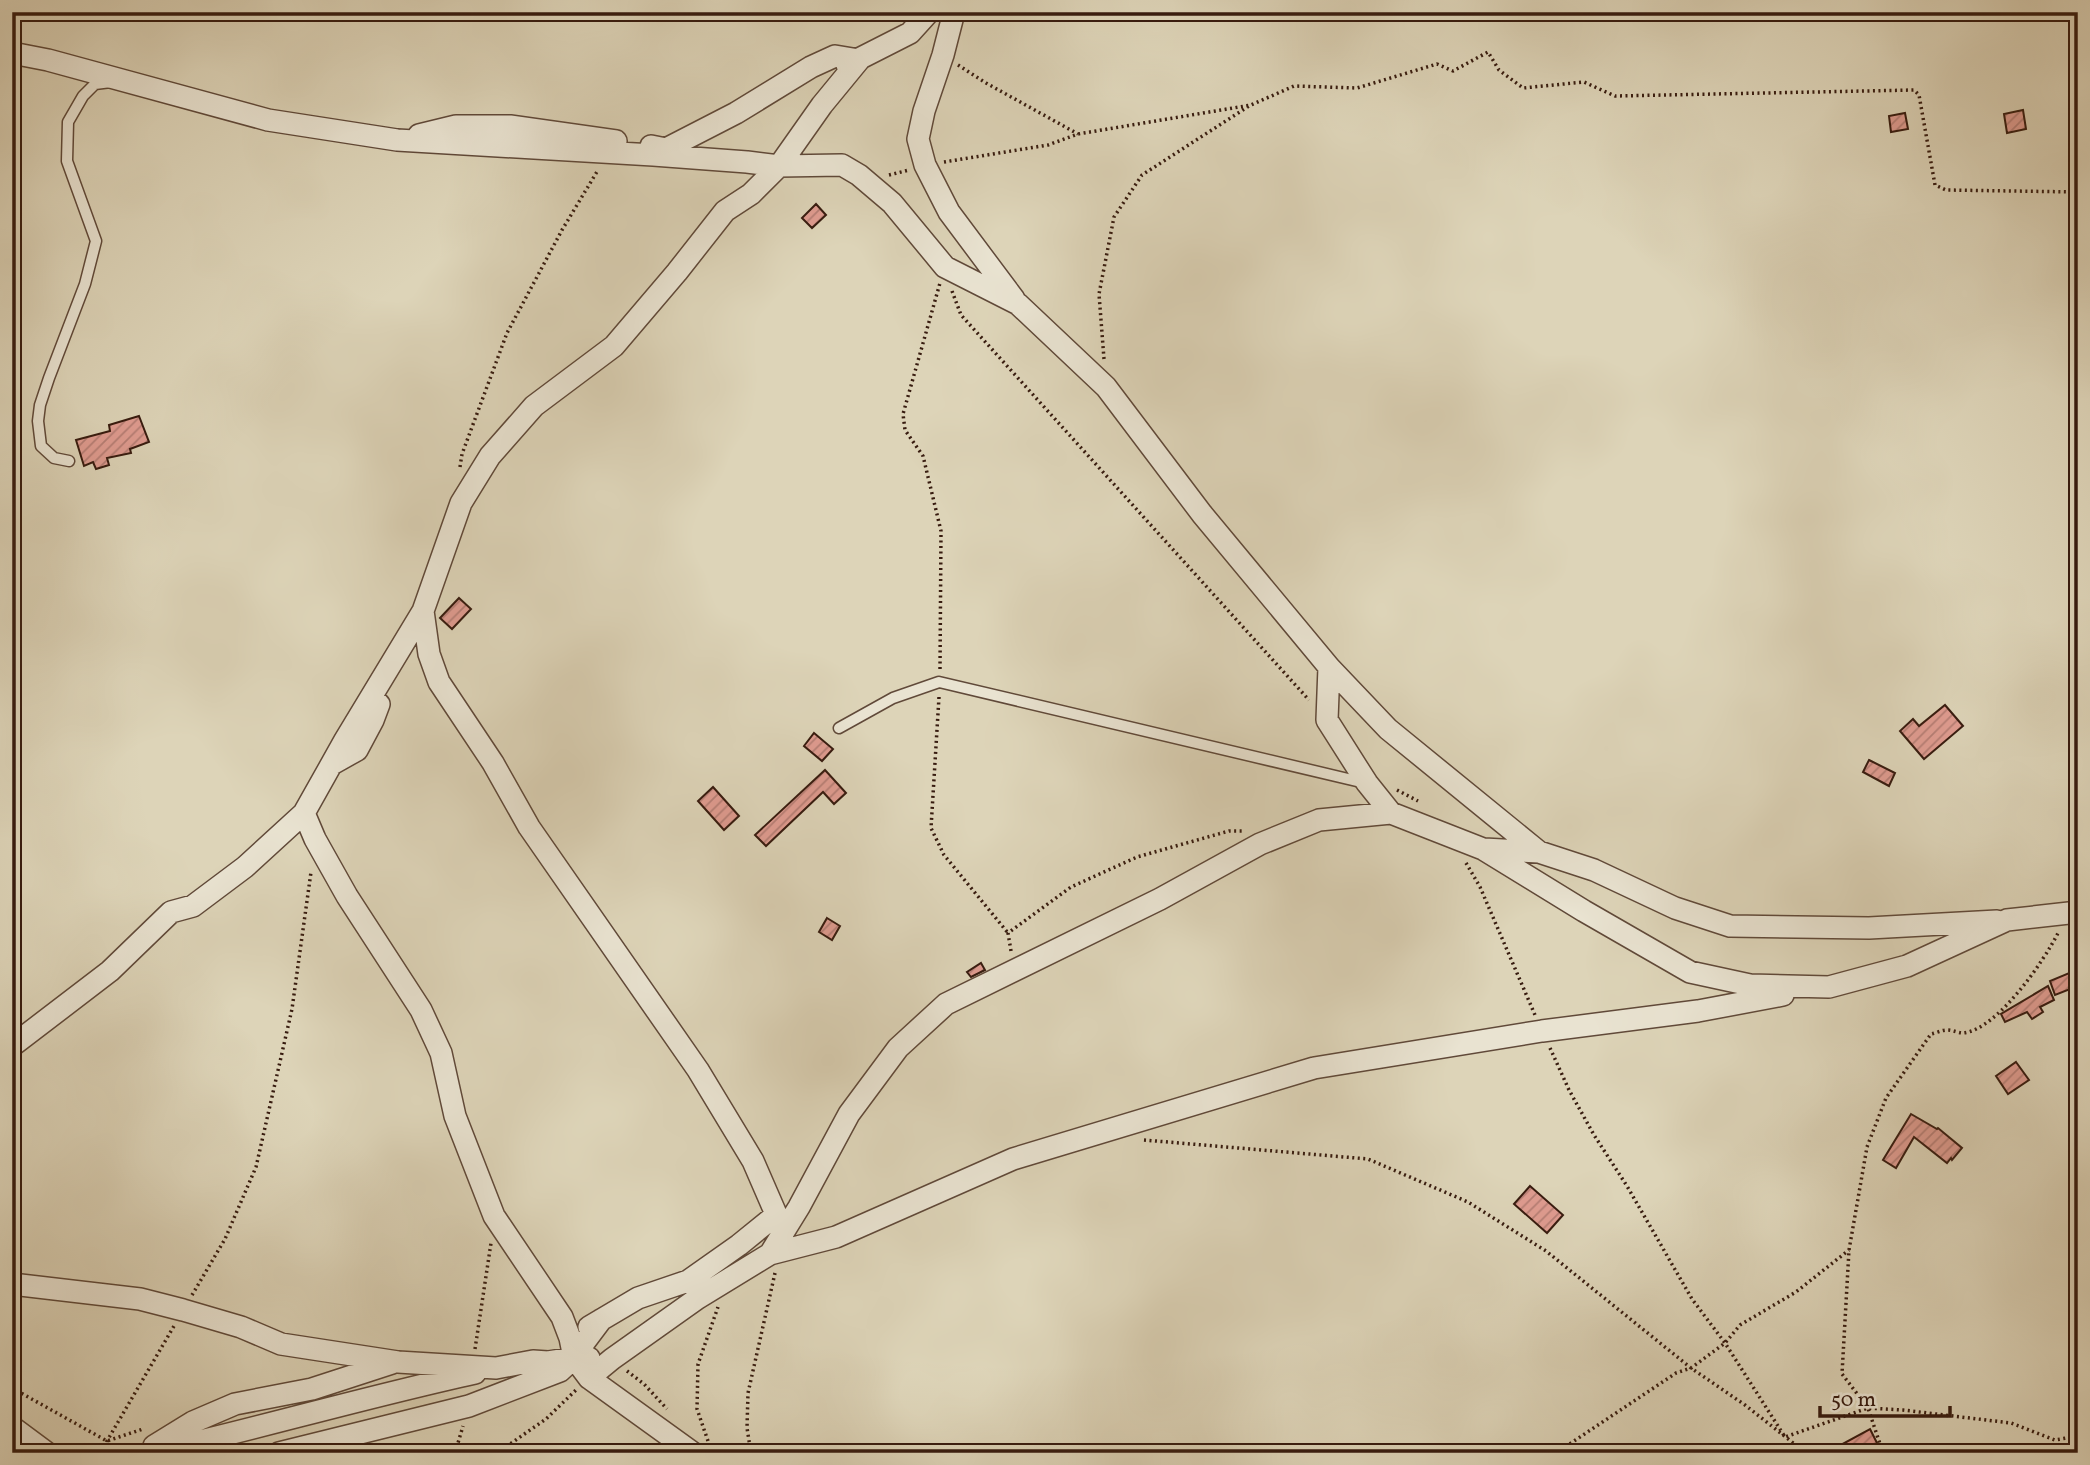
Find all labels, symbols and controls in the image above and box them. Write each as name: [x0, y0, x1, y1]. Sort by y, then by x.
scale bar: [1820, 1374, 1950, 1418]
text: 50 m: [1831, 1386, 1876, 1415]

